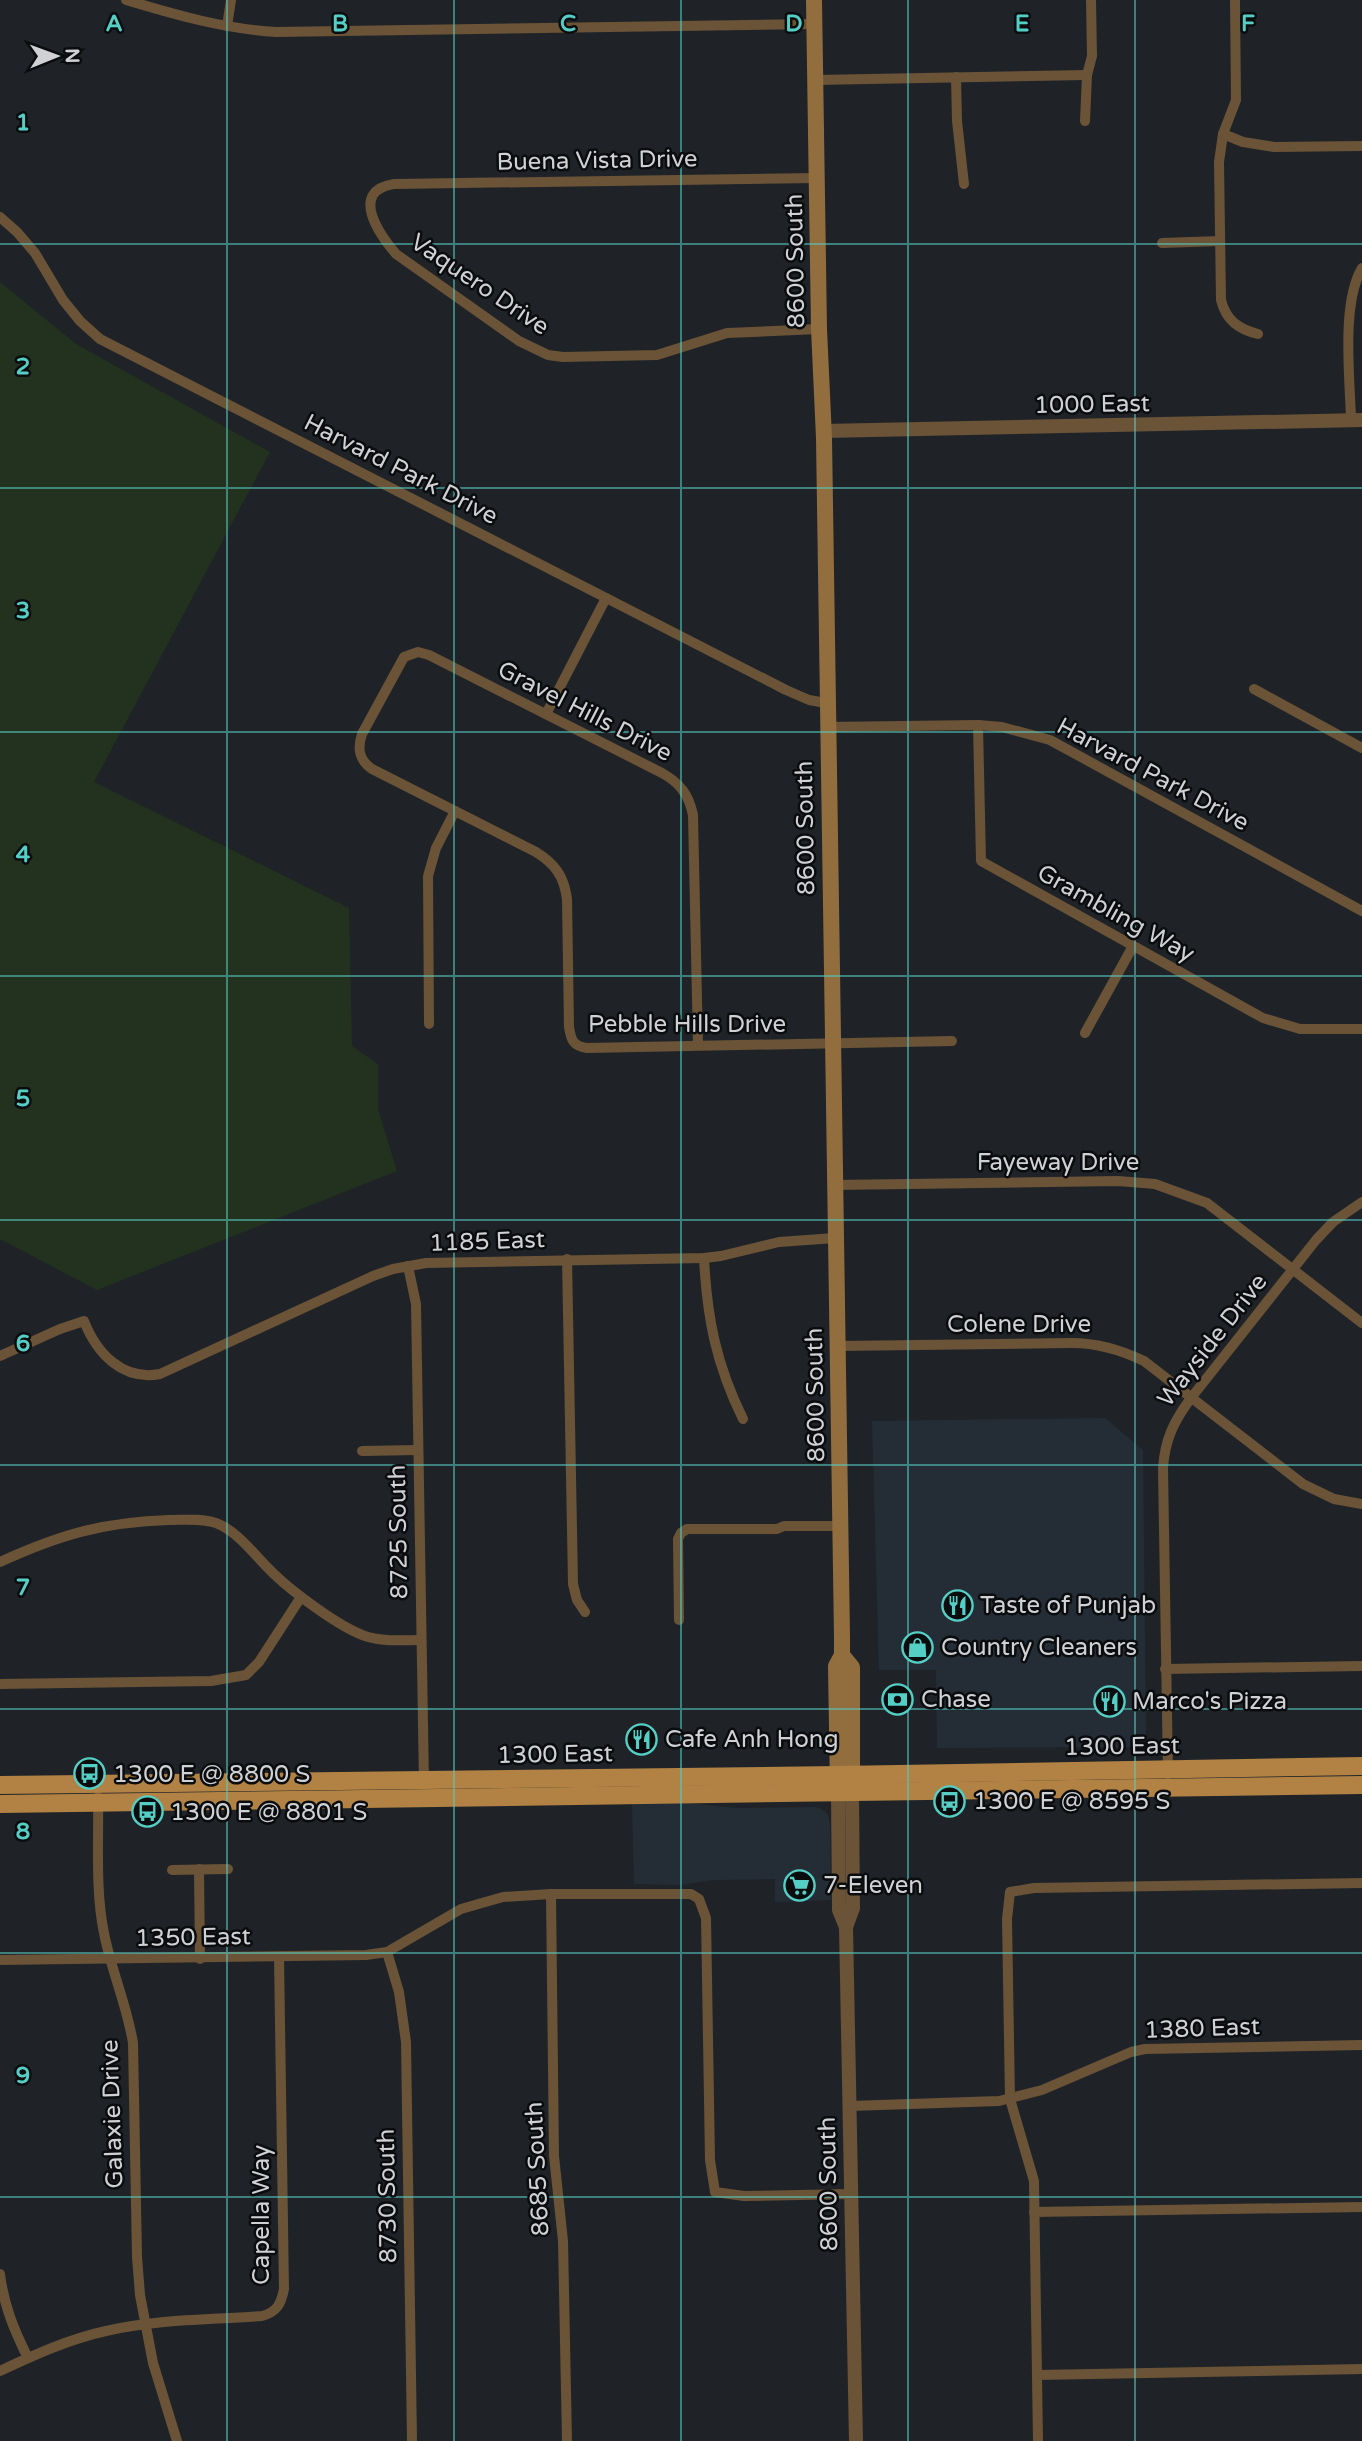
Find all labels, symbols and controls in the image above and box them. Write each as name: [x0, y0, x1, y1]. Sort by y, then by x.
text: A: [105, 10, 123, 38]
text: B: [332, 10, 348, 38]
text: C: [560, 10, 576, 38]
text: D: [785, 10, 803, 38]
text: E: [1015, 10, 1029, 38]
text: F: [1241, 10, 1255, 38]
north arrow: [21, 21, 91, 91]
text: N: [61, 48, 83, 64]
text: 1: [16, 109, 30, 137]
street label: Buena Vista Drive: [496, 144, 698, 177]
street label: 8600 South: [780, 194, 811, 328]
street label: Vaquero Drive: [405, 227, 555, 341]
text: 2: [16, 353, 30, 381]
street label: 1000 East: [1034, 389, 1150, 420]
street label: Harvard Park Drive: [299, 408, 503, 531]
text: 3: [16, 597, 30, 625]
street label: Gravel Hills Drive: [493, 655, 677, 768]
street label: Harvard Park Drive: [1052, 711, 1254, 837]
street label: 8600 South: [790, 761, 821, 895]
text: 4: [16, 841, 31, 869]
street label: Grambling Way: [1032, 858, 1200, 969]
street label: Pebble Hills Drive: [588, 1010, 786, 1039]
text: 5: [16, 1085, 30, 1113]
street label: Fayeway Drive: [977, 1148, 1139, 1177]
street label: 1185 East: [429, 1225, 545, 1258]
street label: Wayside Drive: [1151, 1268, 1273, 1413]
street label: Colene Drive: [947, 1310, 1091, 1339]
street label: 8600 South: [800, 1328, 831, 1462]
text: 6: [16, 1330, 30, 1358]
street label: 8725 South: [383, 1465, 414, 1599]
text: 7: [16, 1574, 30, 1602]
restaurant icon: Taste of Punjab: [940, 1588, 974, 1622]
place label: Taste of Punjab: [980, 1591, 1156, 1620]
shop icon: Country Cleaners: [901, 1630, 935, 1664]
place label: Country Cleaners: [941, 1633, 1137, 1662]
bank icon: Chase: [881, 1682, 915, 1716]
restaurant icon: Marco's Pizza: [1092, 1684, 1126, 1718]
place label: Chase: [921, 1685, 991, 1714]
place label: Marco's Pizza: [1132, 1687, 1287, 1716]
restaurant icon: Cafe Anh Hong: [625, 1722, 659, 1756]
place label: Cafe Anh Hong: [665, 1725, 839, 1754]
street label: 1300 East: [1064, 1731, 1180, 1762]
street label: 1300 East: [497, 1739, 613, 1770]
bus stop icon: 1300 E @ 8800 S: [73, 1757, 107, 1791]
place label: 1300 E @ 8800 S: [113, 1760, 310, 1789]
bus stop icon: 1300 E @ 8595 S: [933, 1784, 967, 1818]
place label: 1300 E @ 8595 S: [973, 1787, 1170, 1816]
bus stop icon: 1300 E @ 8801 S: [130, 1795, 164, 1829]
place label: 1300 E @ 8801 S: [170, 1798, 367, 1827]
text: 8: [16, 1818, 30, 1846]
supermarket icon: 7-Eleven: [783, 1868, 817, 1902]
place label: 7-Eleven: [823, 1871, 923, 1900]
street label: 1350 East: [135, 1922, 251, 1953]
street label: 1380 East: [1144, 2012, 1260, 2045]
street label: Galaxie Drive: [95, 2039, 130, 2189]
text: 9: [16, 2062, 30, 2090]
street label: 8685 South: [520, 2101, 555, 2237]
street label: 8600 South: [813, 2117, 844, 2251]
street label: 8730 South: [372, 2129, 403, 2263]
street label: Capella Way: [247, 2145, 276, 2285]

